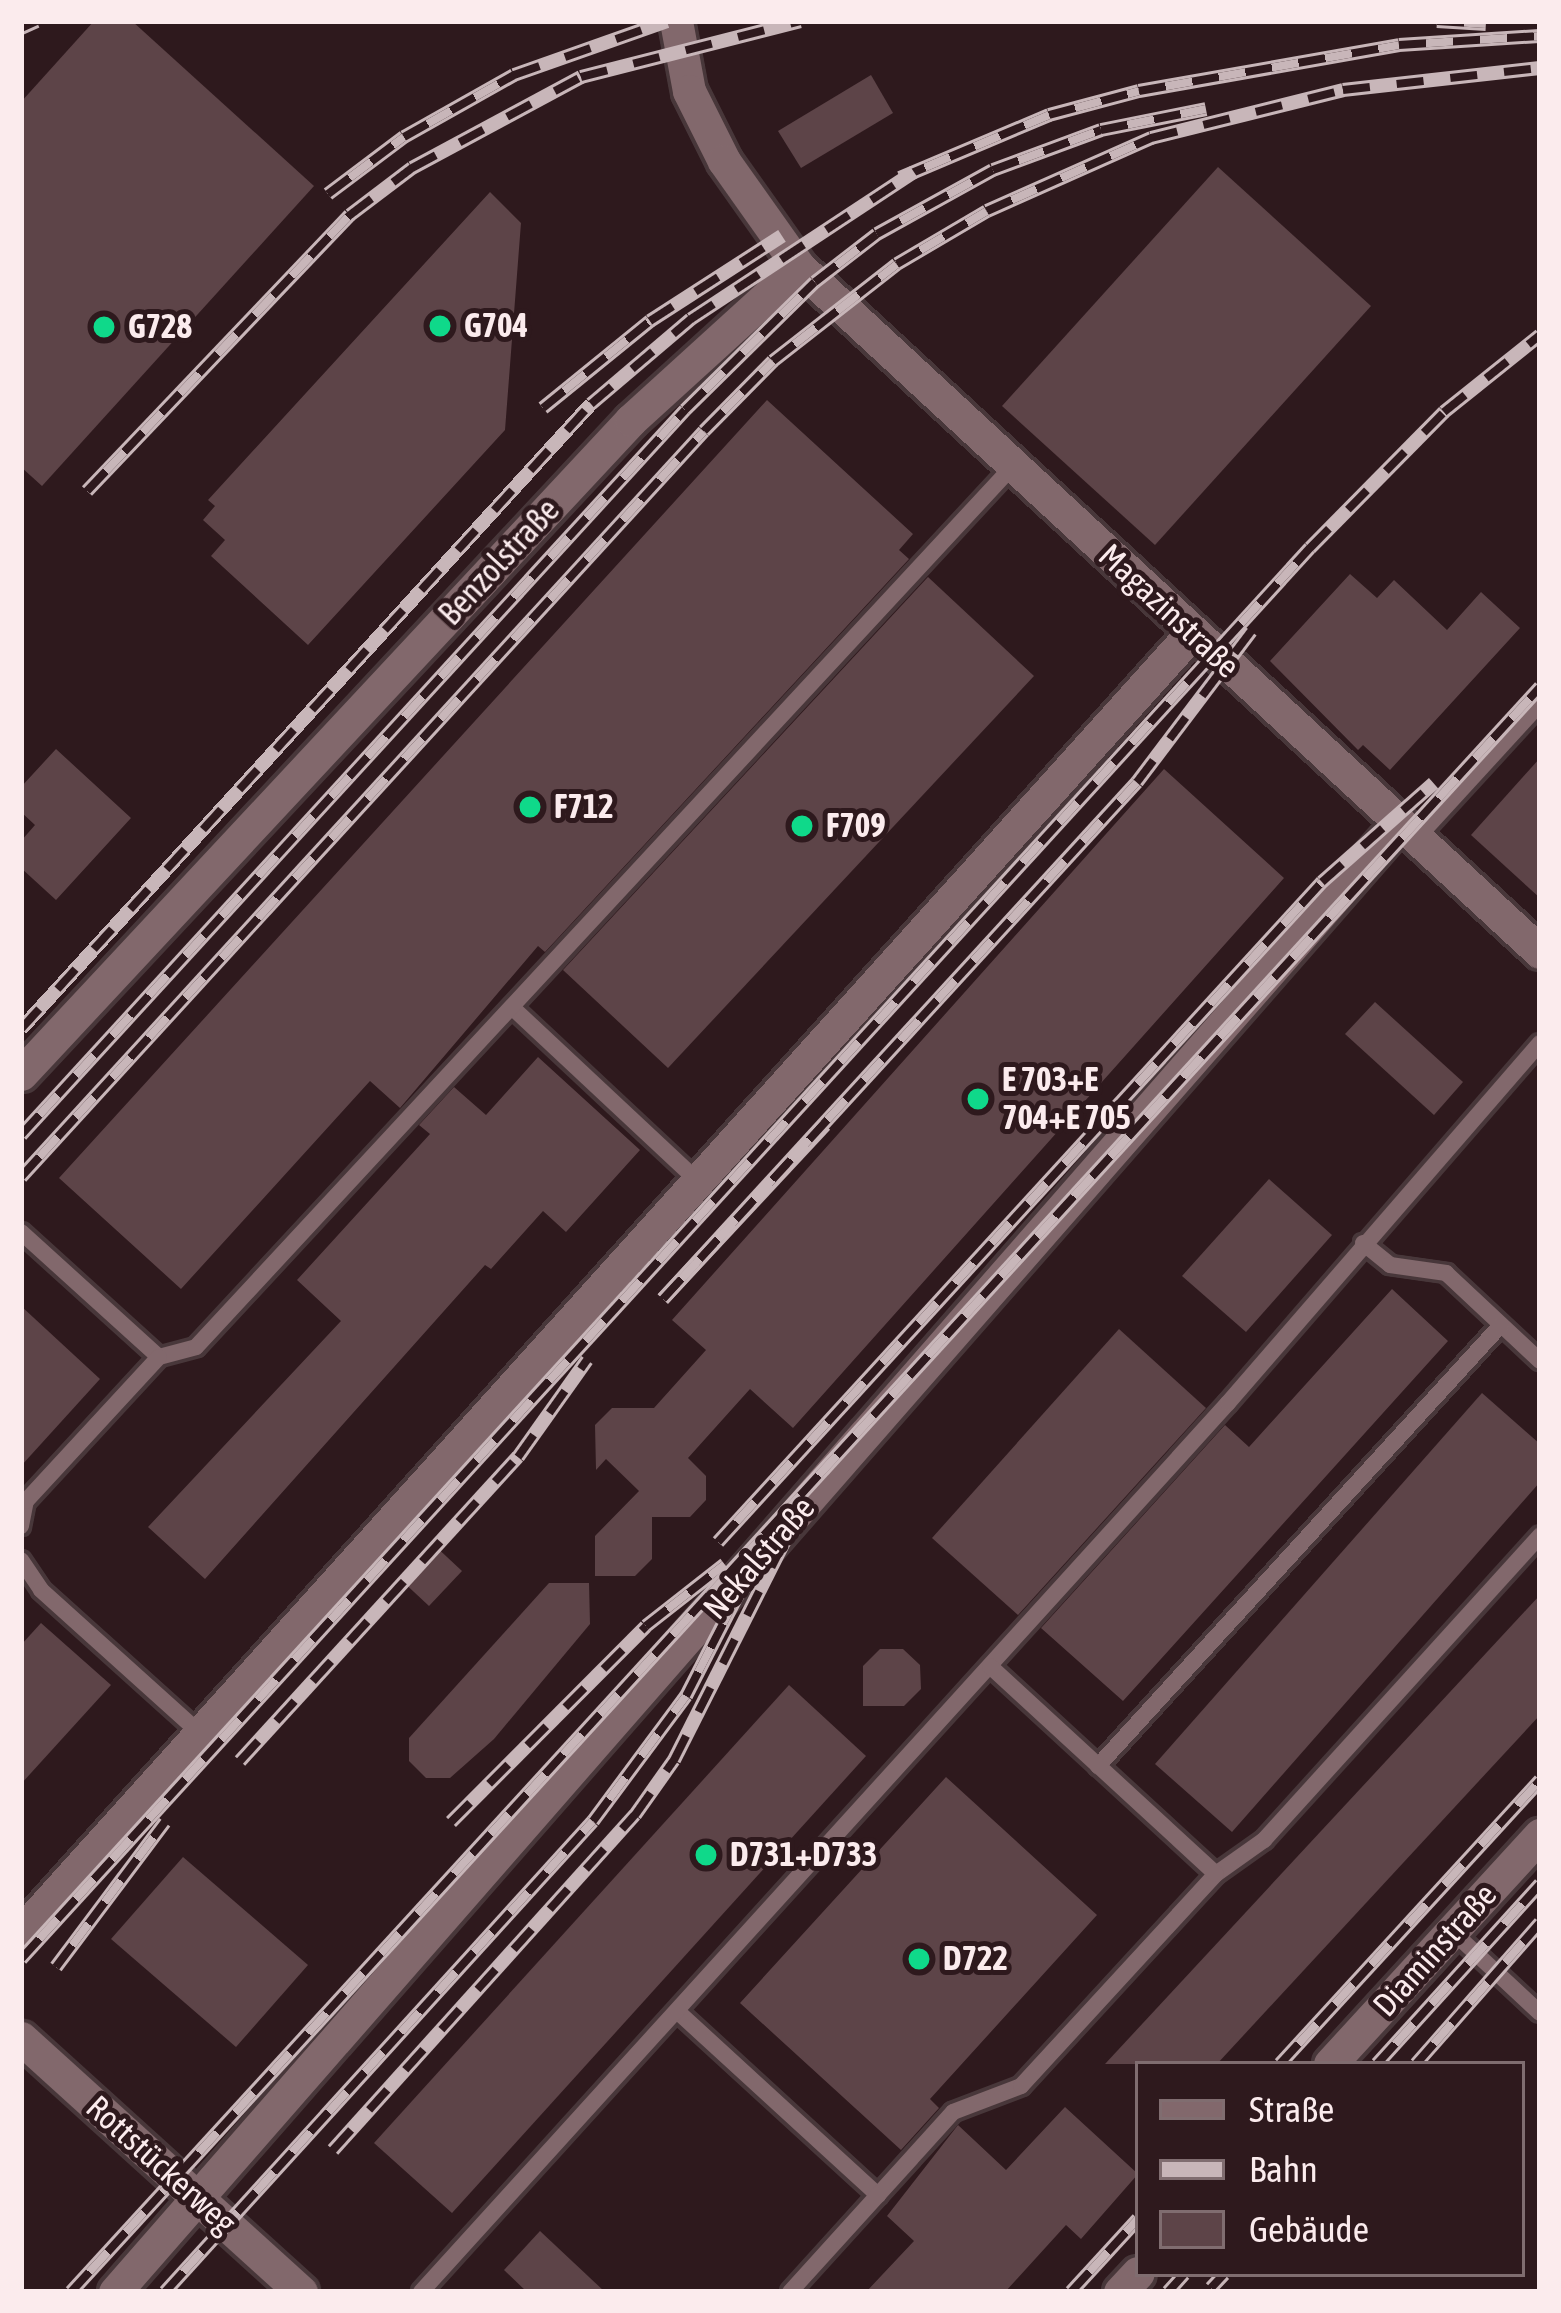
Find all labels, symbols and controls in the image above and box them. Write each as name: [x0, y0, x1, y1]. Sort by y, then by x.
place label: G704: [464, 306, 528, 346]
place label: G728: [128, 307, 192, 347]
marker: G704: [427, 313, 453, 339]
marker: G728: [91, 314, 117, 340]
street label: Benzolstraße: [430, 491, 568, 633]
street label: Magazinstraße: [1090, 536, 1248, 686]
place label: F712: [554, 787, 614, 827]
marker: F712: [517, 794, 543, 820]
place label: F709: [826, 806, 886, 846]
marker: F709: [789, 813, 815, 839]
place label: E 703+E 704+E 705: [1002, 1060, 1131, 1138]
marker: E 703+E 704+E 705: [965, 1086, 991, 1112]
street label: Nekalstraße: [695, 1489, 823, 1627]
place label: D731+D733: [730, 1835, 877, 1875]
marker: D731+D733: [693, 1842, 719, 1868]
street label: Diaminstraße: [1365, 1876, 1505, 2024]
place label: D722: [943, 1939, 1008, 1979]
marker: D722: [906, 1946, 932, 1972]
legend: [1135, 2061, 1525, 2277]
street label: Rottstückerweg: [78, 2088, 244, 2242]
text: Straße: [1249, 2088, 1334, 2130]
text: Bahn: [1249, 2148, 1318, 2190]
text: Gebäude: [1249, 2208, 1369, 2250]

